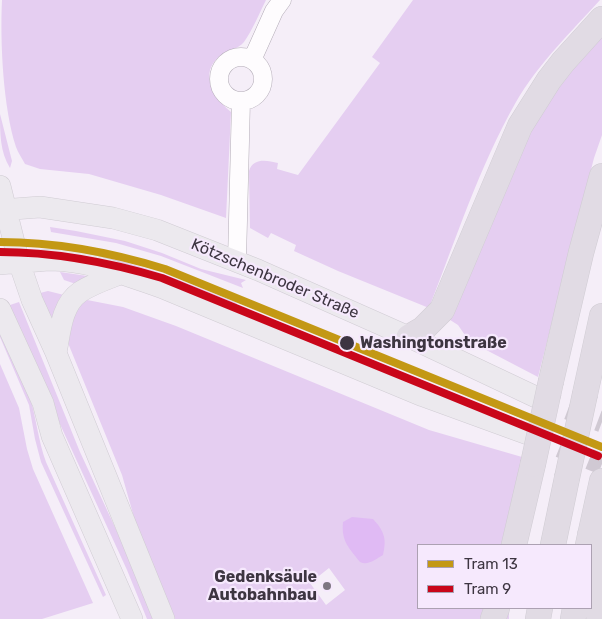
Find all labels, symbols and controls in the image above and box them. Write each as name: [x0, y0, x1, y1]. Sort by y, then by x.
street label: Kötzschenbroder Straße: [188, 235, 362, 323]
place label: Washingtonstraße: [360, 333, 507, 353]
marker: Washingtonstraße: [338, 334, 356, 352]
legend: [417, 544, 592, 609]
text: Tram 13: [464, 555, 518, 573]
place label: Gedenksäule Autobahnbau: [208, 567, 317, 605]
marker: Gedenksäule Autobahnbau: [321, 580, 333, 592]
text: Tram 9: [464, 580, 511, 598]

